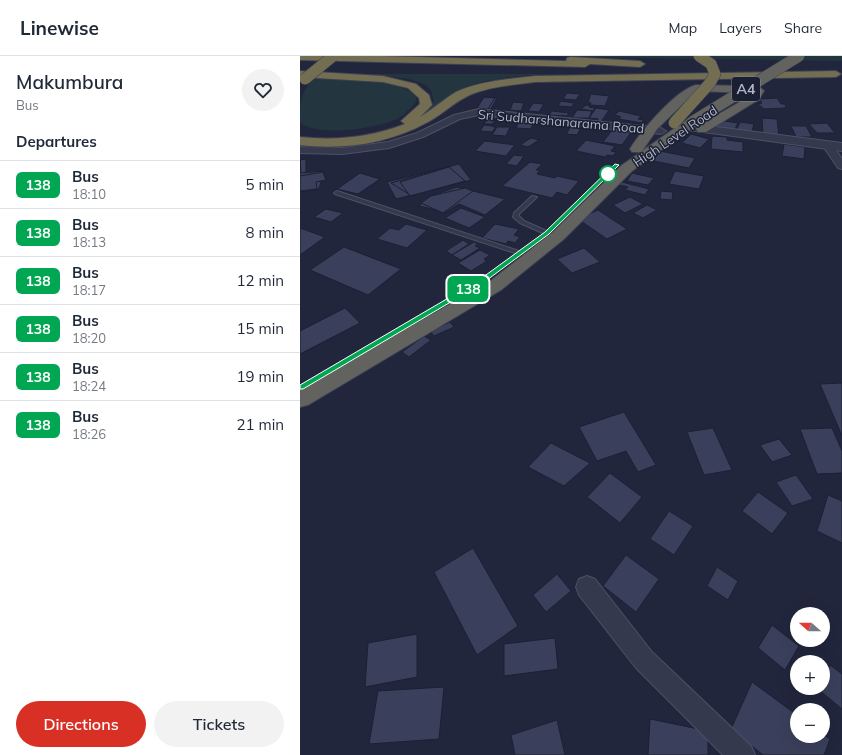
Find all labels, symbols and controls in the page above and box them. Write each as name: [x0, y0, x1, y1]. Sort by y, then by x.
text: Linewise: [20, 16, 99, 40]
text: Map: [668, 19, 697, 37]
text: Layers: [719, 19, 762, 37]
text: Share: [784, 19, 822, 37]
button: heart: [242, 69, 284, 111]
text: Makumbura: [16, 70, 123, 94]
road number: A4: [732, 77, 760, 101]
text: Bus: [16, 97, 39, 113]
street label: High Level Road: [630, 102, 720, 170]
street label: Sri Sudharshanarama Road: [477, 106, 645, 136]
text: Departures: [16, 132, 97, 151]
unlabelled marker: [599, 165, 617, 183]
text: Bus: [72, 167, 99, 186]
text: 5 min: [246, 175, 284, 194]
text: 138: [25, 176, 51, 194]
text: 18:10: [72, 186, 106, 202]
text: Bus: [72, 215, 99, 234]
text: 8 min: [246, 223, 284, 242]
text: 138: [25, 224, 51, 242]
text: 18:13: [72, 234, 106, 250]
text: Bus: [72, 263, 99, 282]
text: 12 min: [237, 271, 284, 290]
text: 138: [25, 272, 51, 290]
line badge: 138: [445, 276, 491, 302]
text: 138: [455, 280, 481, 298]
text: 18:17: [72, 282, 106, 298]
text: Bus: [72, 311, 99, 330]
text: 15 min: [237, 319, 284, 338]
text: 138: [25, 320, 51, 338]
text: 18:20: [72, 330, 106, 346]
text: Bus: [72, 359, 99, 378]
text: 19 min: [237, 367, 284, 386]
text: 138: [25, 368, 51, 386]
text: 18:24: [72, 378, 106, 394]
text: Bus: [72, 407, 99, 426]
text: 21 min: [237, 415, 284, 434]
text: 138: [25, 416, 51, 434]
text: 18:26: [72, 426, 106, 442]
north arrow: [790, 607, 830, 647]
map controls: [790, 607, 830, 743]
button: +: [790, 655, 830, 695]
button: Directions: [16, 701, 146, 747]
button: Tickets: [154, 701, 284, 747]
button: −: [790, 703, 830, 743]

